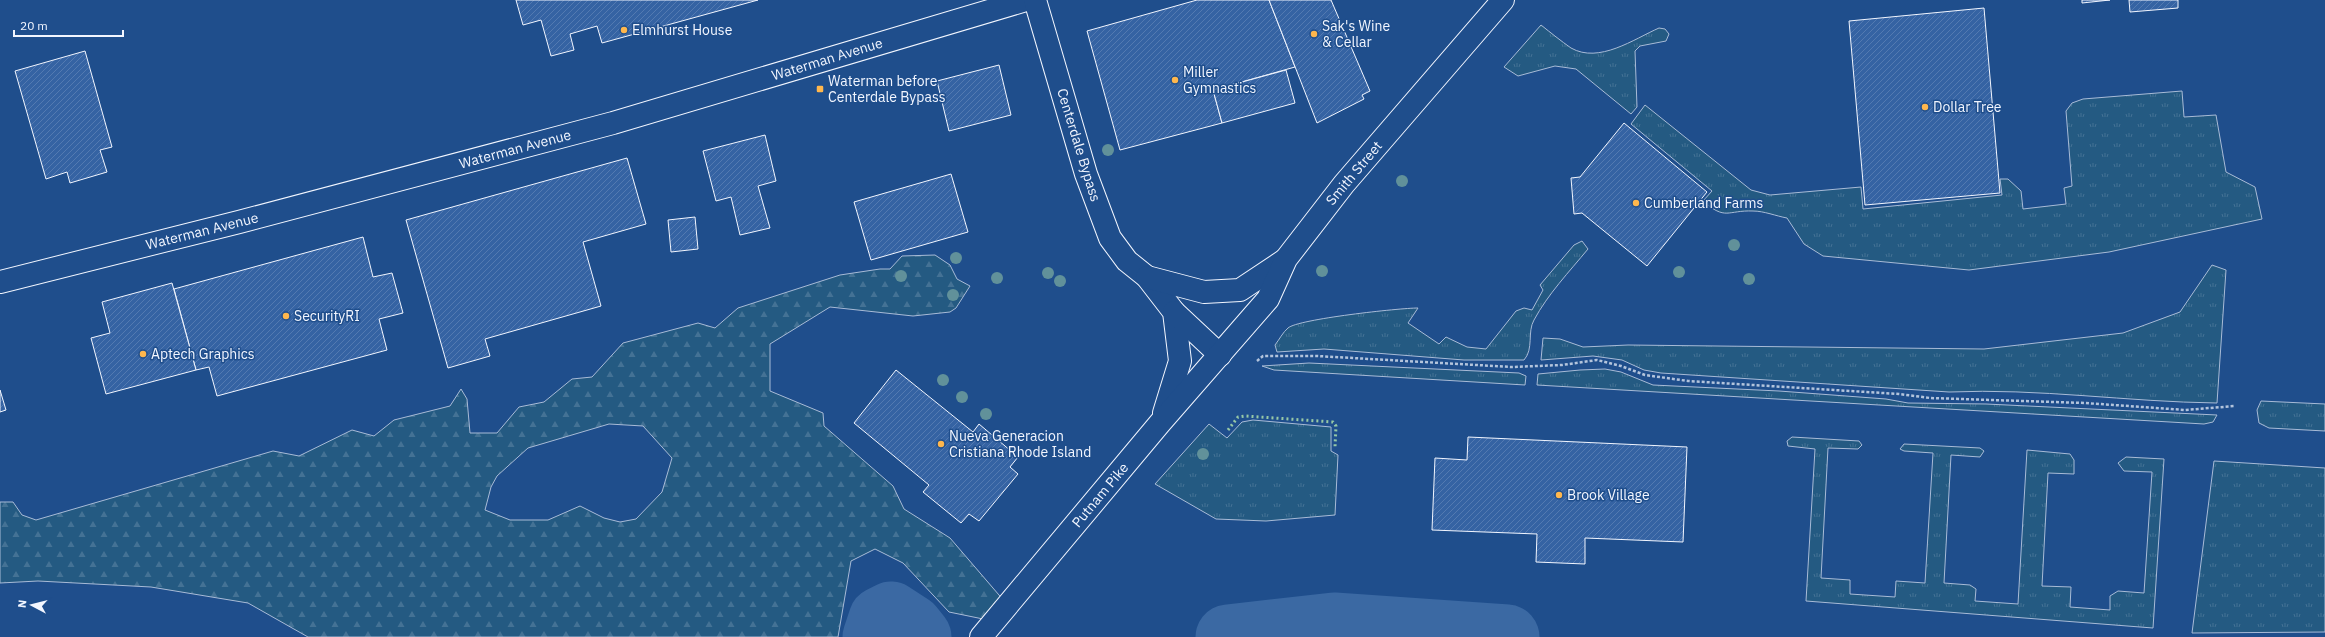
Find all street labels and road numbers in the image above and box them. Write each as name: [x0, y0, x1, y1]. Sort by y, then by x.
street label: Waterman Avenue: [769, 33, 885, 84]
street label: Centerdale Bypass: [1053, 86, 1105, 204]
street label: Waterman Avenue: [457, 125, 573, 173]
street label: Smith Street: [1322, 137, 1386, 209]
street label: Waterman Avenue: [144, 208, 260, 254]
street label: Putnam Pike: [1068, 459, 1133, 531]

